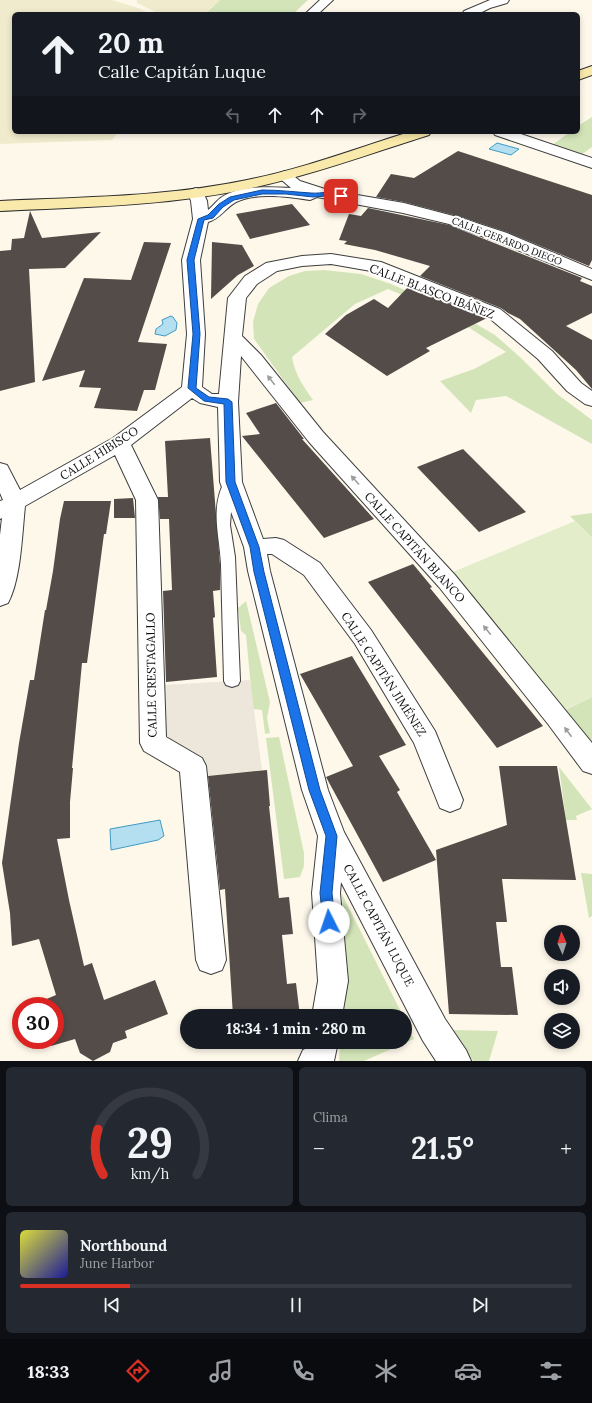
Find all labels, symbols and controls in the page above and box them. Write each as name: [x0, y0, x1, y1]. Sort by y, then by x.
text: 20 m: [98, 25, 164, 61]
icon: ahead: [32, 28, 84, 80]
text: Calle Capitán Luque: [98, 60, 266, 83]
icon: left: [222, 104, 244, 126]
icon: ahead: [264, 104, 286, 126]
icon: ahead: [306, 104, 328, 126]
icon: right: [348, 104, 370, 126]
pin: [324, 179, 358, 213]
icon: arrive: [330, 185, 352, 207]
street label: CALLE GERARDO DIEGO: [450, 214, 564, 268]
street label: CALLE BLASCO IBÁÑEZ: [367, 260, 497, 322]
one-way arrow: [267, 375, 276, 386]
street label: CALLE HIBISCO: [57, 423, 141, 483]
one-way arrow: [350, 475, 360, 485]
street label: CALLE CAPITÁN BLANCO: [361, 489, 469, 605]
street label: CALLE CAPITÁN JIMÉNEZ: [338, 609, 430, 739]
street label: CALLE CRESTAGALLO: [142, 612, 160, 738]
one-way arrow: [482, 625, 491, 636]
one-way arrow: [564, 726, 573, 737]
street label: CALLE CAPITÁN LUQUE: [340, 861, 418, 989]
position arrow: [308, 901, 350, 943]
north arrow: [544, 925, 580, 961]
map controls: [544, 925, 580, 1049]
button: sound: [544, 969, 580, 1005]
speed limit sign: 30: [12, 997, 64, 1049]
button: layers: [544, 1013, 580, 1049]
text: 18:34 · 1 min · 280 m: [226, 1019, 366, 1038]
text: Clima: [313, 1109, 348, 1126]
text: 29: [126, 1115, 173, 1168]
text: 21.5°: [411, 1129, 474, 1167]
text: −: [313, 1134, 325, 1162]
text: +: [560, 1134, 572, 1162]
text: km/h: [130, 1164, 169, 1183]
text: Northbound: [80, 1236, 167, 1255]
text: June Harbor: [80, 1255, 154, 1272]
icon: previous: [101, 1294, 123, 1316]
icon: pause: [285, 1294, 307, 1316]
icon: next: [469, 1294, 491, 1316]
icon: directions: [124, 1357, 152, 1385]
icon: music: [207, 1357, 235, 1385]
icon: phone: [289, 1357, 317, 1385]
icon: climate: [372, 1357, 400, 1385]
icon: car: [454, 1357, 482, 1385]
icon: filters: [537, 1357, 565, 1385]
text: 18:33: [27, 1360, 70, 1383]

